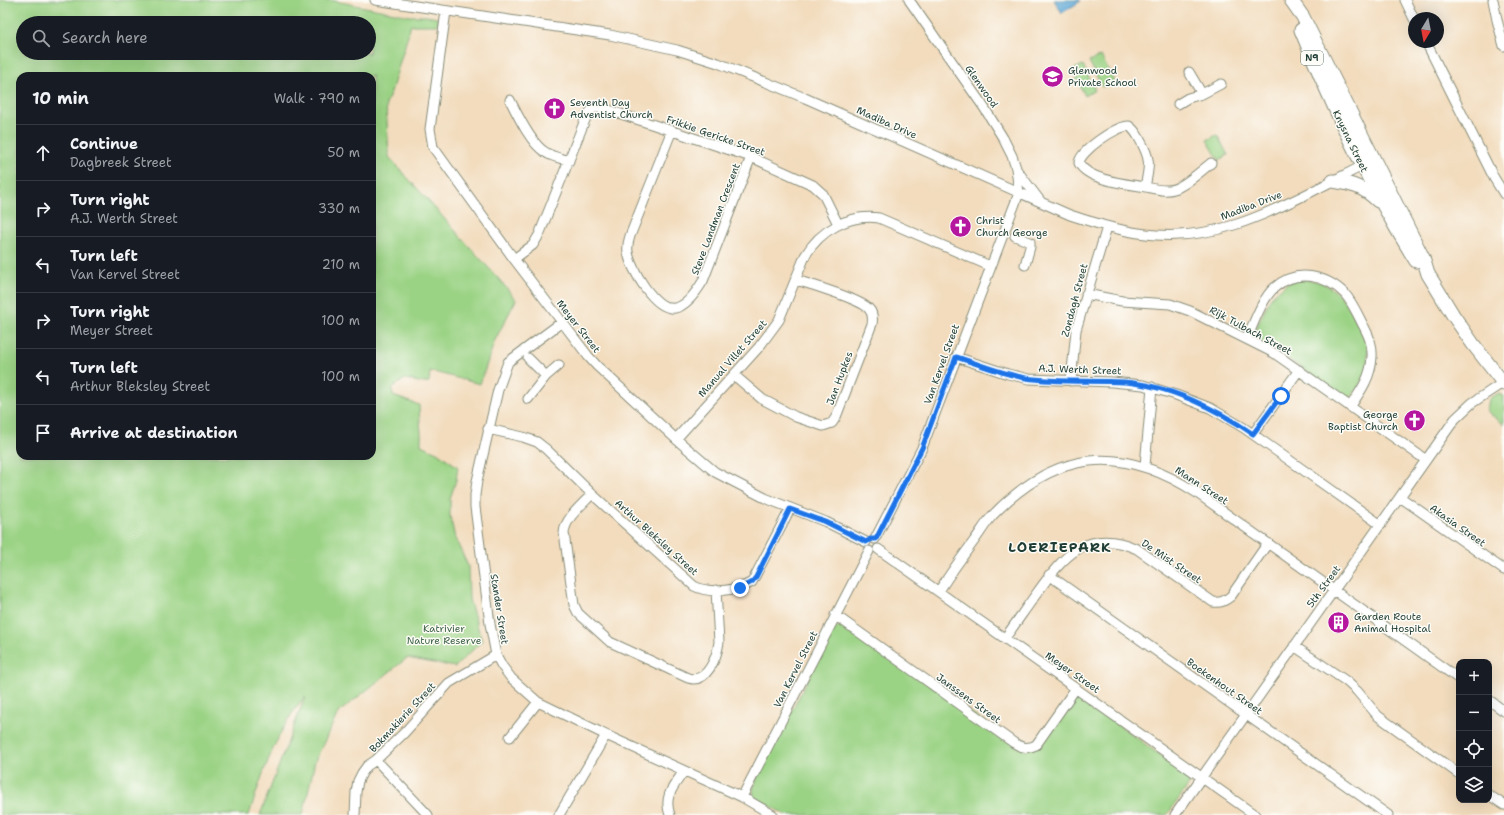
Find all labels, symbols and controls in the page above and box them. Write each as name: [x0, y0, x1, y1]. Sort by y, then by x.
north arrow: [1408, 12, 1444, 48]
search box: [16, 16, 376, 60]
icon: search: [30, 27, 52, 49]
text: Search here: [62, 28, 148, 48]
road number: N9: [1301, 51, 1323, 65]
street label: Glenwood: [962, 62, 1001, 111]
school or university icon: Glenwood Private School: [1039, 63, 1065, 89]
place label: Glenwood Private School: [1068, 64, 1137, 89]
text: 10 min: [32, 87, 89, 109]
text: Walk · 790 m: [274, 90, 360, 107]
church icon: Seventh Day Adventist Church: [541, 95, 567, 121]
place label: Seventh Day Adventist Church: [570, 96, 653, 121]
street label: Madiba Drive: [855, 103, 919, 142]
street label: Knysna Street: [1330, 108, 1371, 175]
street label: Frikkie Gericke Street: [665, 112, 767, 159]
text: Continue: [70, 134, 138, 154]
icon: ahead: [32, 142, 54, 164]
text: 50 m: [327, 144, 360, 161]
text: Dagbreek Street: [70, 154, 172, 171]
street label: Steve Landman Crescent: [688, 161, 743, 277]
street label: Madiba Drive: [1219, 188, 1284, 223]
text: Turn right: [70, 190, 150, 210]
icon: right: [32, 198, 54, 220]
text: 330 m: [318, 200, 360, 217]
text: A.J. Werth Street: [70, 210, 178, 227]
church icon: Christ Church George: [948, 213, 974, 239]
place label: Christ Church George: [976, 214, 1048, 239]
text: Turn left: [70, 246, 138, 266]
icon: left: [32, 254, 54, 276]
text: 210 m: [322, 256, 360, 273]
street label: Zondagh Street: [1058, 262, 1091, 338]
text: Van Kervel Street: [70, 266, 180, 283]
street label: Meyer Street: [554, 297, 603, 355]
text: Turn right: [70, 302, 150, 322]
street label: Rijk Tulbach Street: [1207, 303, 1294, 358]
icon: right: [32, 310, 54, 332]
text: 100 m: [321, 312, 360, 329]
street label: Manual Villet Street: [695, 317, 770, 400]
text: Meyer Street: [70, 322, 153, 339]
street label: Van Kervel Street: [921, 322, 962, 406]
street label: Jan Hupkes: [823, 350, 856, 407]
text: Turn left: [70, 358, 138, 378]
street label: A.J. Werth Street: [1038, 362, 1122, 377]
icon: left: [32, 366, 54, 388]
text: 100 m: [321, 368, 360, 385]
text: Arthur Bleksley Street: [70, 378, 210, 395]
route start: [1272, 387, 1290, 405]
church icon: George Baptist Church: [1401, 407, 1427, 433]
place label: George Baptist Church: [1328, 408, 1398, 433]
icon: arrive: [32, 422, 54, 444]
text: Arrive at destination: [70, 423, 238, 443]
street label: Mann Street: [1173, 463, 1231, 507]
street label: Arthur Bleksley Street: [612, 496, 701, 578]
street label: Akasia Street: [1427, 501, 1488, 549]
street label: De Mist Street: [1139, 537, 1204, 586]
district label: LOERIEPARK: [1008, 538, 1112, 556]
street label: 5th Street: [1304, 562, 1343, 610]
street label: Stander Street: [488, 573, 511, 645]
route end: [731, 579, 749, 597]
building icon: Garden Route Animal Hospital: [1326, 609, 1352, 635]
place label: Garden Route Animal Hospital: [1354, 610, 1431, 635]
park label: Katrivier Nature Reserve: [407, 622, 482, 647]
street label: Van Kervel Street: [770, 629, 820, 710]
street label: Meyer Street: [1043, 649, 1103, 696]
street label: Boekenhout Street: [1184, 655, 1265, 717]
map controls: [1456, 659, 1492, 803]
button: +: [1456, 659, 1492, 695]
street label: Janssens Street: [934, 670, 1004, 726]
street label: Bokmakierie Street: [366, 680, 438, 755]
button: −: [1456, 695, 1492, 731]
button: locate: [1456, 731, 1492, 767]
button: layers: [1456, 767, 1492, 803]

